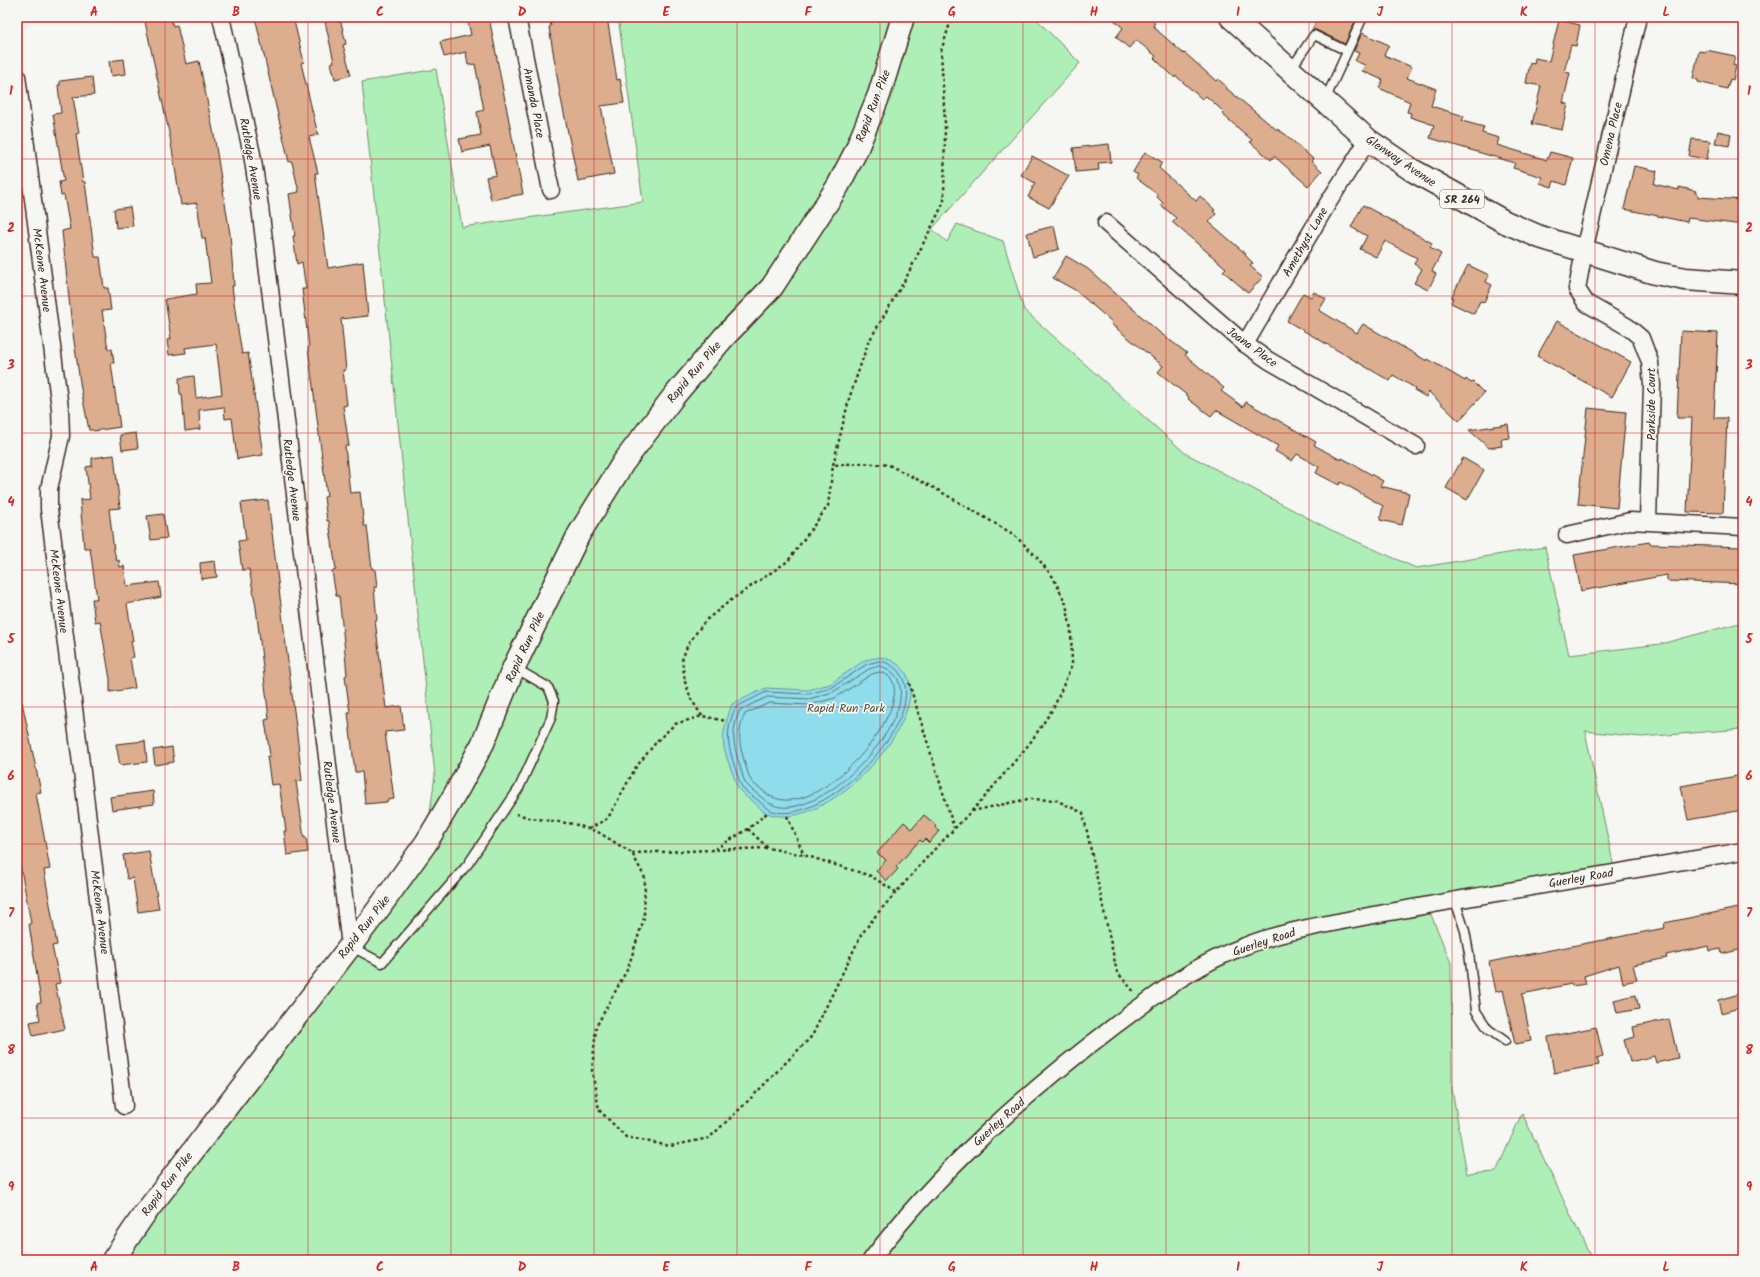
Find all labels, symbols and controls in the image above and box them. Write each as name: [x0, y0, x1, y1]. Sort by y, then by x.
text: A: [90, 2, 98, 23]
text: B: [232, 2, 240, 23]
text: C: [376, 2, 384, 23]
text: D: [518, 2, 527, 23]
text: E: [662, 2, 670, 23]
text: F: [804, 2, 812, 23]
text: G: [948, 2, 956, 23]
text: H: [1090, 2, 1099, 23]
text: I: [1236, 2, 1240, 23]
text: J: [1377, 2, 1384, 23]
text: K: [1520, 2, 1528, 23]
text: L: [1662, 2, 1670, 23]
street label: Amanda Place: [517, 66, 550, 140]
street label: Rapid Run Pike: [851, 67, 896, 145]
text: 1: [9, 81, 13, 102]
text: 1: [1747, 81, 1751, 102]
street label: Omena Place: [1595, 100, 1628, 168]
street label: Rutledge Avenue: [234, 117, 267, 202]
street label: Glenway Avenue: [1362, 131, 1440, 192]
road number: SR 264: [1440, 190, 1484, 208]
street label: Amethyst Lane: [1278, 203, 1333, 281]
text: 2: [7, 218, 15, 239]
text: 2: [1745, 218, 1753, 239]
street label: McKeone Avenue: [27, 227, 56, 314]
street label: Joana Place: [1222, 322, 1282, 373]
street label: Rapid Run Pike: [663, 336, 727, 408]
text: 3: [6, 355, 15, 376]
text: 3: [1744, 355, 1753, 376]
street label: Parkside Court: [1642, 367, 1661, 440]
street label: Rutledge Avenue: [277, 438, 306, 523]
text: 4: [7, 492, 15, 513]
text: 4: [1745, 492, 1753, 513]
street label: McKeone Avenue: [44, 548, 73, 635]
street label: Rapid Run Pike: [501, 608, 550, 686]
text: 5: [7, 629, 16, 650]
text: 5: [1745, 629, 1754, 650]
park label: Rapid Run Park: [807, 699, 885, 718]
street label: Rutledge Avenue: [317, 760, 346, 845]
text: 6: [7, 766, 15, 787]
text: 6: [1745, 766, 1753, 787]
street label: Guerley Road: [1547, 863, 1616, 894]
street label: McKeone Avenue: [85, 869, 114, 956]
street label: Rapid Run Pike: [333, 891, 396, 963]
text: 7: [8, 903, 15, 924]
text: 7: [1746, 903, 1753, 924]
street label: Guerley Road: [1230, 923, 1299, 962]
text: 8: [7, 1040, 15, 1061]
text: 8: [1745, 1040, 1753, 1061]
street label: Guerley Road: [969, 1093, 1031, 1151]
street label: Rapid Run Pike: [137, 1148, 198, 1221]
text: 9: [8, 1177, 15, 1198]
text: 9: [1746, 1177, 1753, 1198]
text: A: [90, 1257, 98, 1277]
text: B: [232, 1257, 240, 1277]
text: C: [376, 1257, 384, 1277]
text: D: [518, 1257, 527, 1277]
text: E: [662, 1257, 670, 1277]
text: F: [804, 1257, 812, 1277]
text: G: [948, 1257, 956, 1277]
text: H: [1090, 1257, 1099, 1277]
text: I: [1236, 1257, 1240, 1277]
text: J: [1377, 1257, 1384, 1277]
text: K: [1520, 1257, 1528, 1277]
text: L: [1662, 1257, 1670, 1277]

